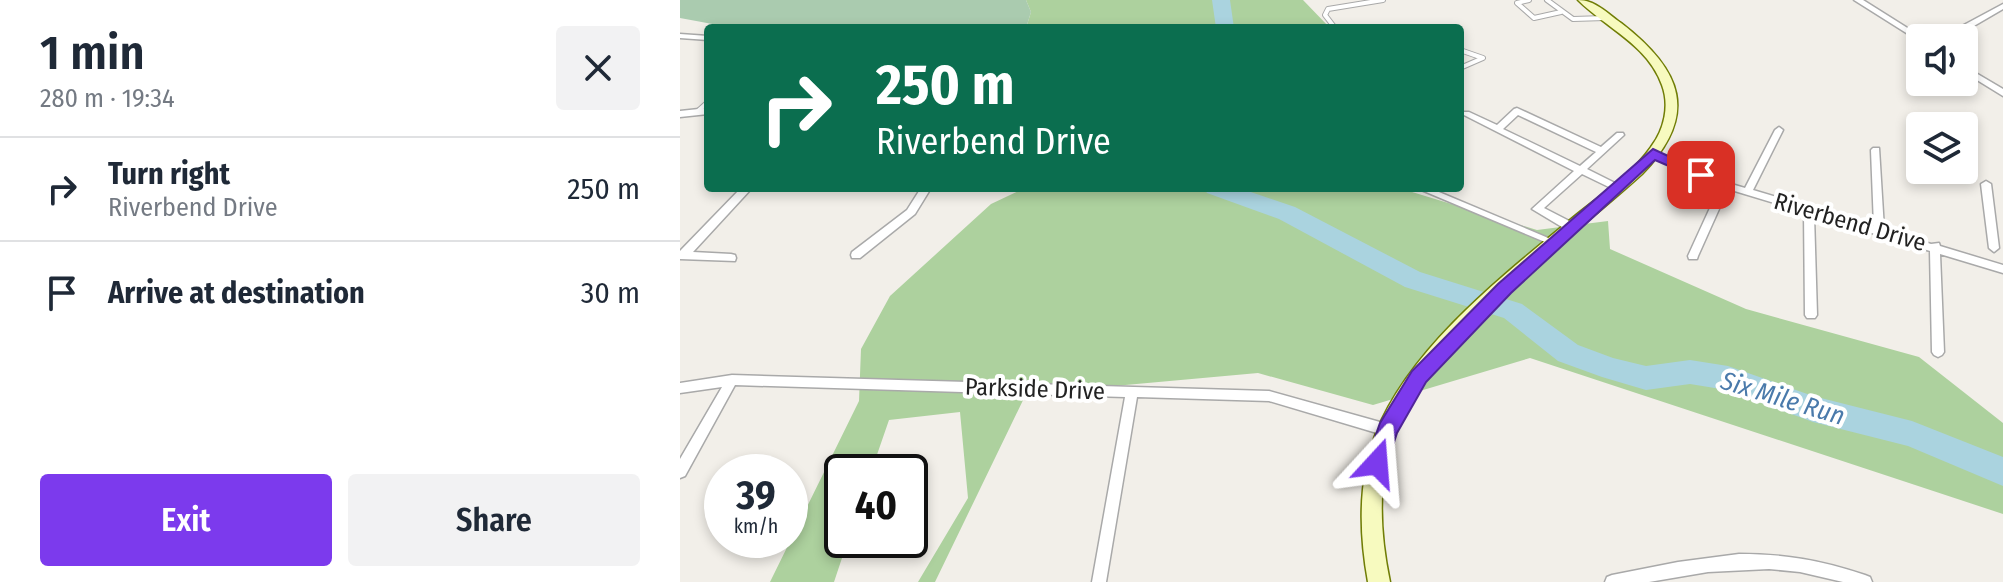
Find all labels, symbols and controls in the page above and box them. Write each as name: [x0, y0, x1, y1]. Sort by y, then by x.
text: 1 min: [40, 24, 145, 82]
map controls: [1906, 24, 1978, 184]
button: sound: [1906, 24, 1978, 96]
button: close: [556, 26, 640, 110]
text: 250 m: [876, 52, 1014, 119]
icon: right: [744, 56, 848, 160]
text: 280 m · 19:34: [40, 83, 175, 114]
button: layers: [1906, 112, 1978, 184]
text: Riverbend Drive: [876, 120, 1111, 164]
pin: [1667, 141, 1735, 209]
icon: arrive: [1679, 153, 1723, 197]
text: Turn right: [108, 156, 230, 192]
icon: right: [40, 167, 84, 211]
text: 250 m: [567, 171, 640, 207]
street label: Riverbend Drive: [1771, 187, 1929, 257]
text: Riverbend Drive: [108, 192, 278, 223]
icon: arrive: [40, 271, 84, 315]
text: Arrive at destination: [108, 275, 365, 311]
text: 30 m: [581, 275, 640, 311]
water label: Six Mile Run: [1716, 365, 1848, 432]
street label: Parkside Drive: [965, 373, 1105, 405]
position arrow: [1335, 421, 1419, 505]
speed limit sign: 40: [824, 454, 928, 558]
text: 39: [736, 472, 776, 520]
button: Exit: [40, 474, 332, 566]
button: Share: [348, 474, 640, 566]
text: km/h: [734, 514, 778, 538]

